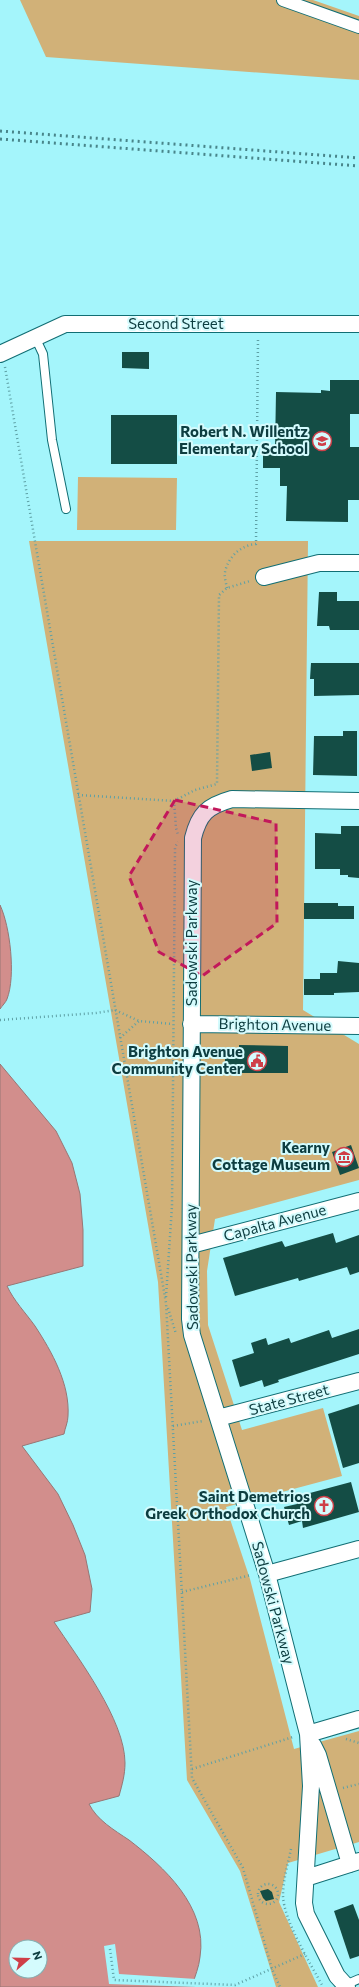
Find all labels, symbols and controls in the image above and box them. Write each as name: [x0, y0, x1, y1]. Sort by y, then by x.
street label: Second Street: [128, 314, 224, 332]
place label: Robert N. Willentz Elementary School: [179, 422, 308, 457]
school or university icon: Robert N. Willentz Elementary School: [311, 430, 333, 452]
street label: Sadowski Parkway: [182, 880, 200, 1006]
street label: Brighton Avenue: [219, 1014, 332, 1034]
place label: Brighton Avenue Community Center: [112, 1042, 243, 1077]
public building icon: Brighton Avenue Community Center: [246, 1050, 268, 1072]
place label: Kearny Cottage Museum: [212, 1138, 331, 1173]
museum icon: Kearny Cottage Museum: [333, 1146, 355, 1168]
street label: Capalta Avenue: [221, 1200, 328, 1244]
street label: Sadowski Parkway: [181, 1203, 201, 1330]
street label: State Street: [247, 1380, 331, 1418]
place label: Saint Demetrios Greek Orthodox Church: [145, 1487, 310, 1522]
church icon: Saint Demetrios Greek Orthodox Church: [313, 1495, 335, 1517]
street label: Sadowski Parkway: [249, 1539, 299, 1666]
north arrow: [8, 1939, 48, 1979]
text: N: [30, 1949, 45, 1962]

